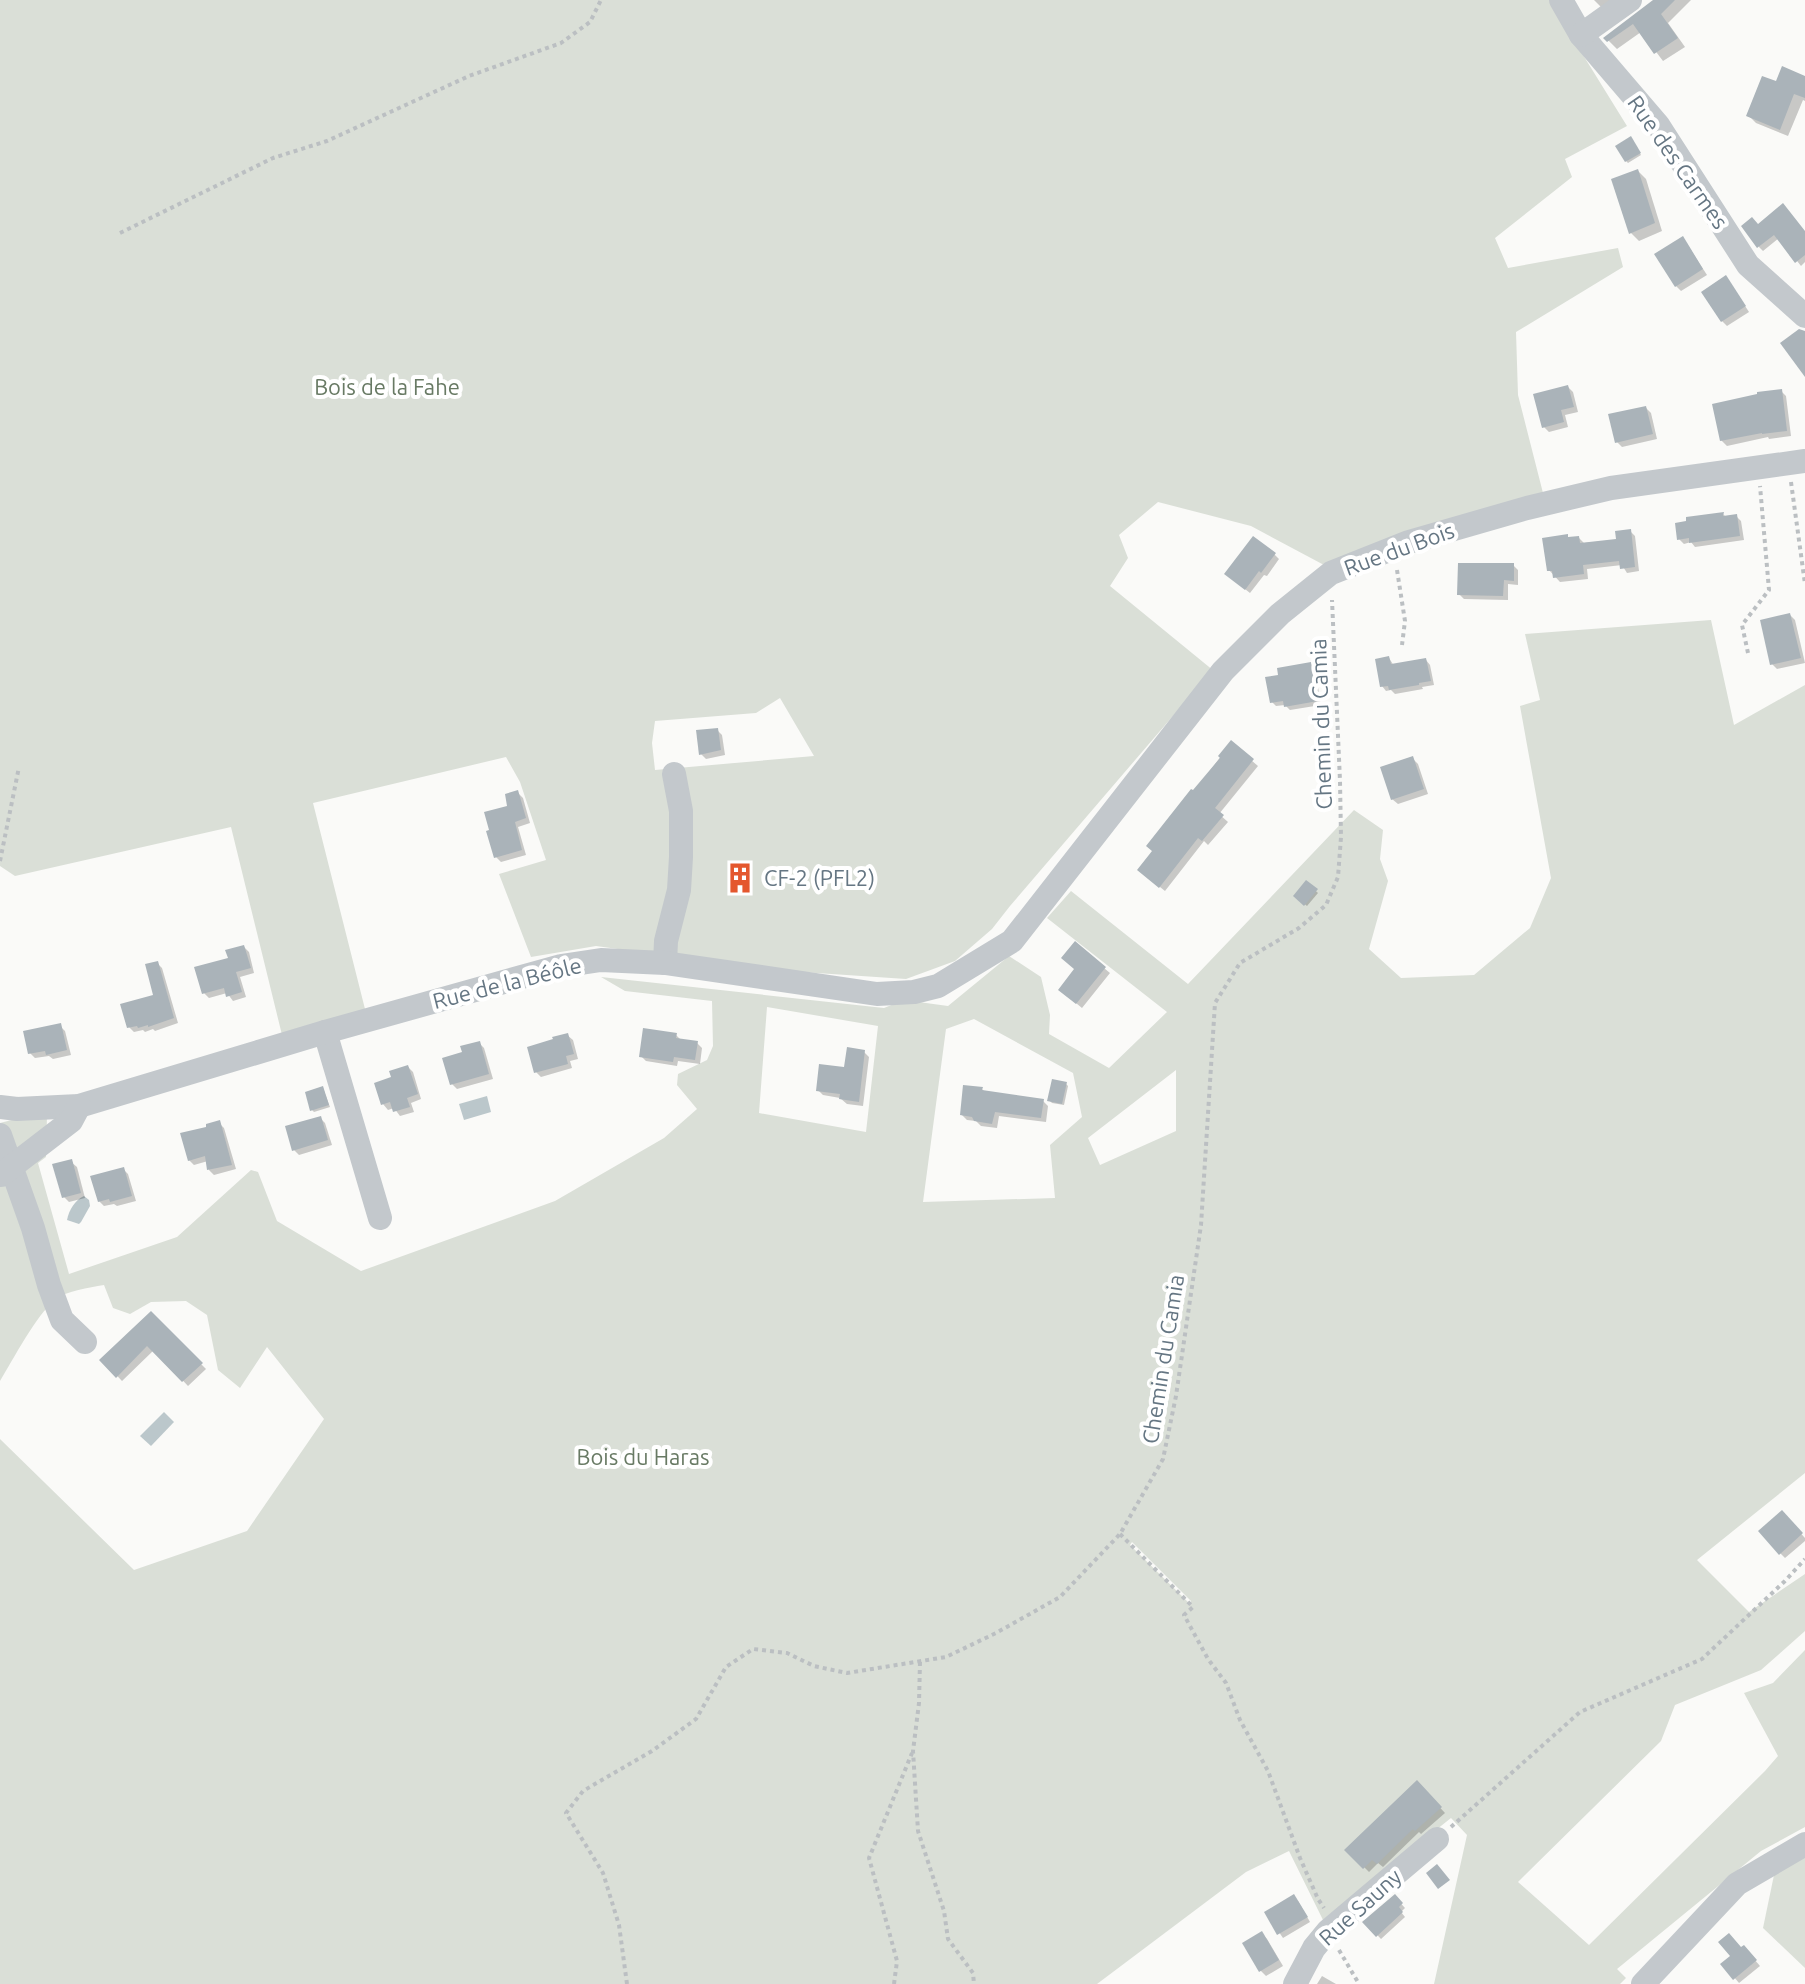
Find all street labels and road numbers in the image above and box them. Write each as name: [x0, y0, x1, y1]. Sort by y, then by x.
street label: Rue des Carmes: [1623, 90, 1734, 233]
street label: Rue du Bois: [1340, 517, 1457, 580]
street label: Chemin du Camia: [1305, 638, 1336, 810]
street label: Rue de la Béôle: [430, 952, 584, 1013]
street label: Chemin du Camia: [1137, 1272, 1188, 1445]
street label: Rue Sauny: [1313, 1863, 1406, 1950]

